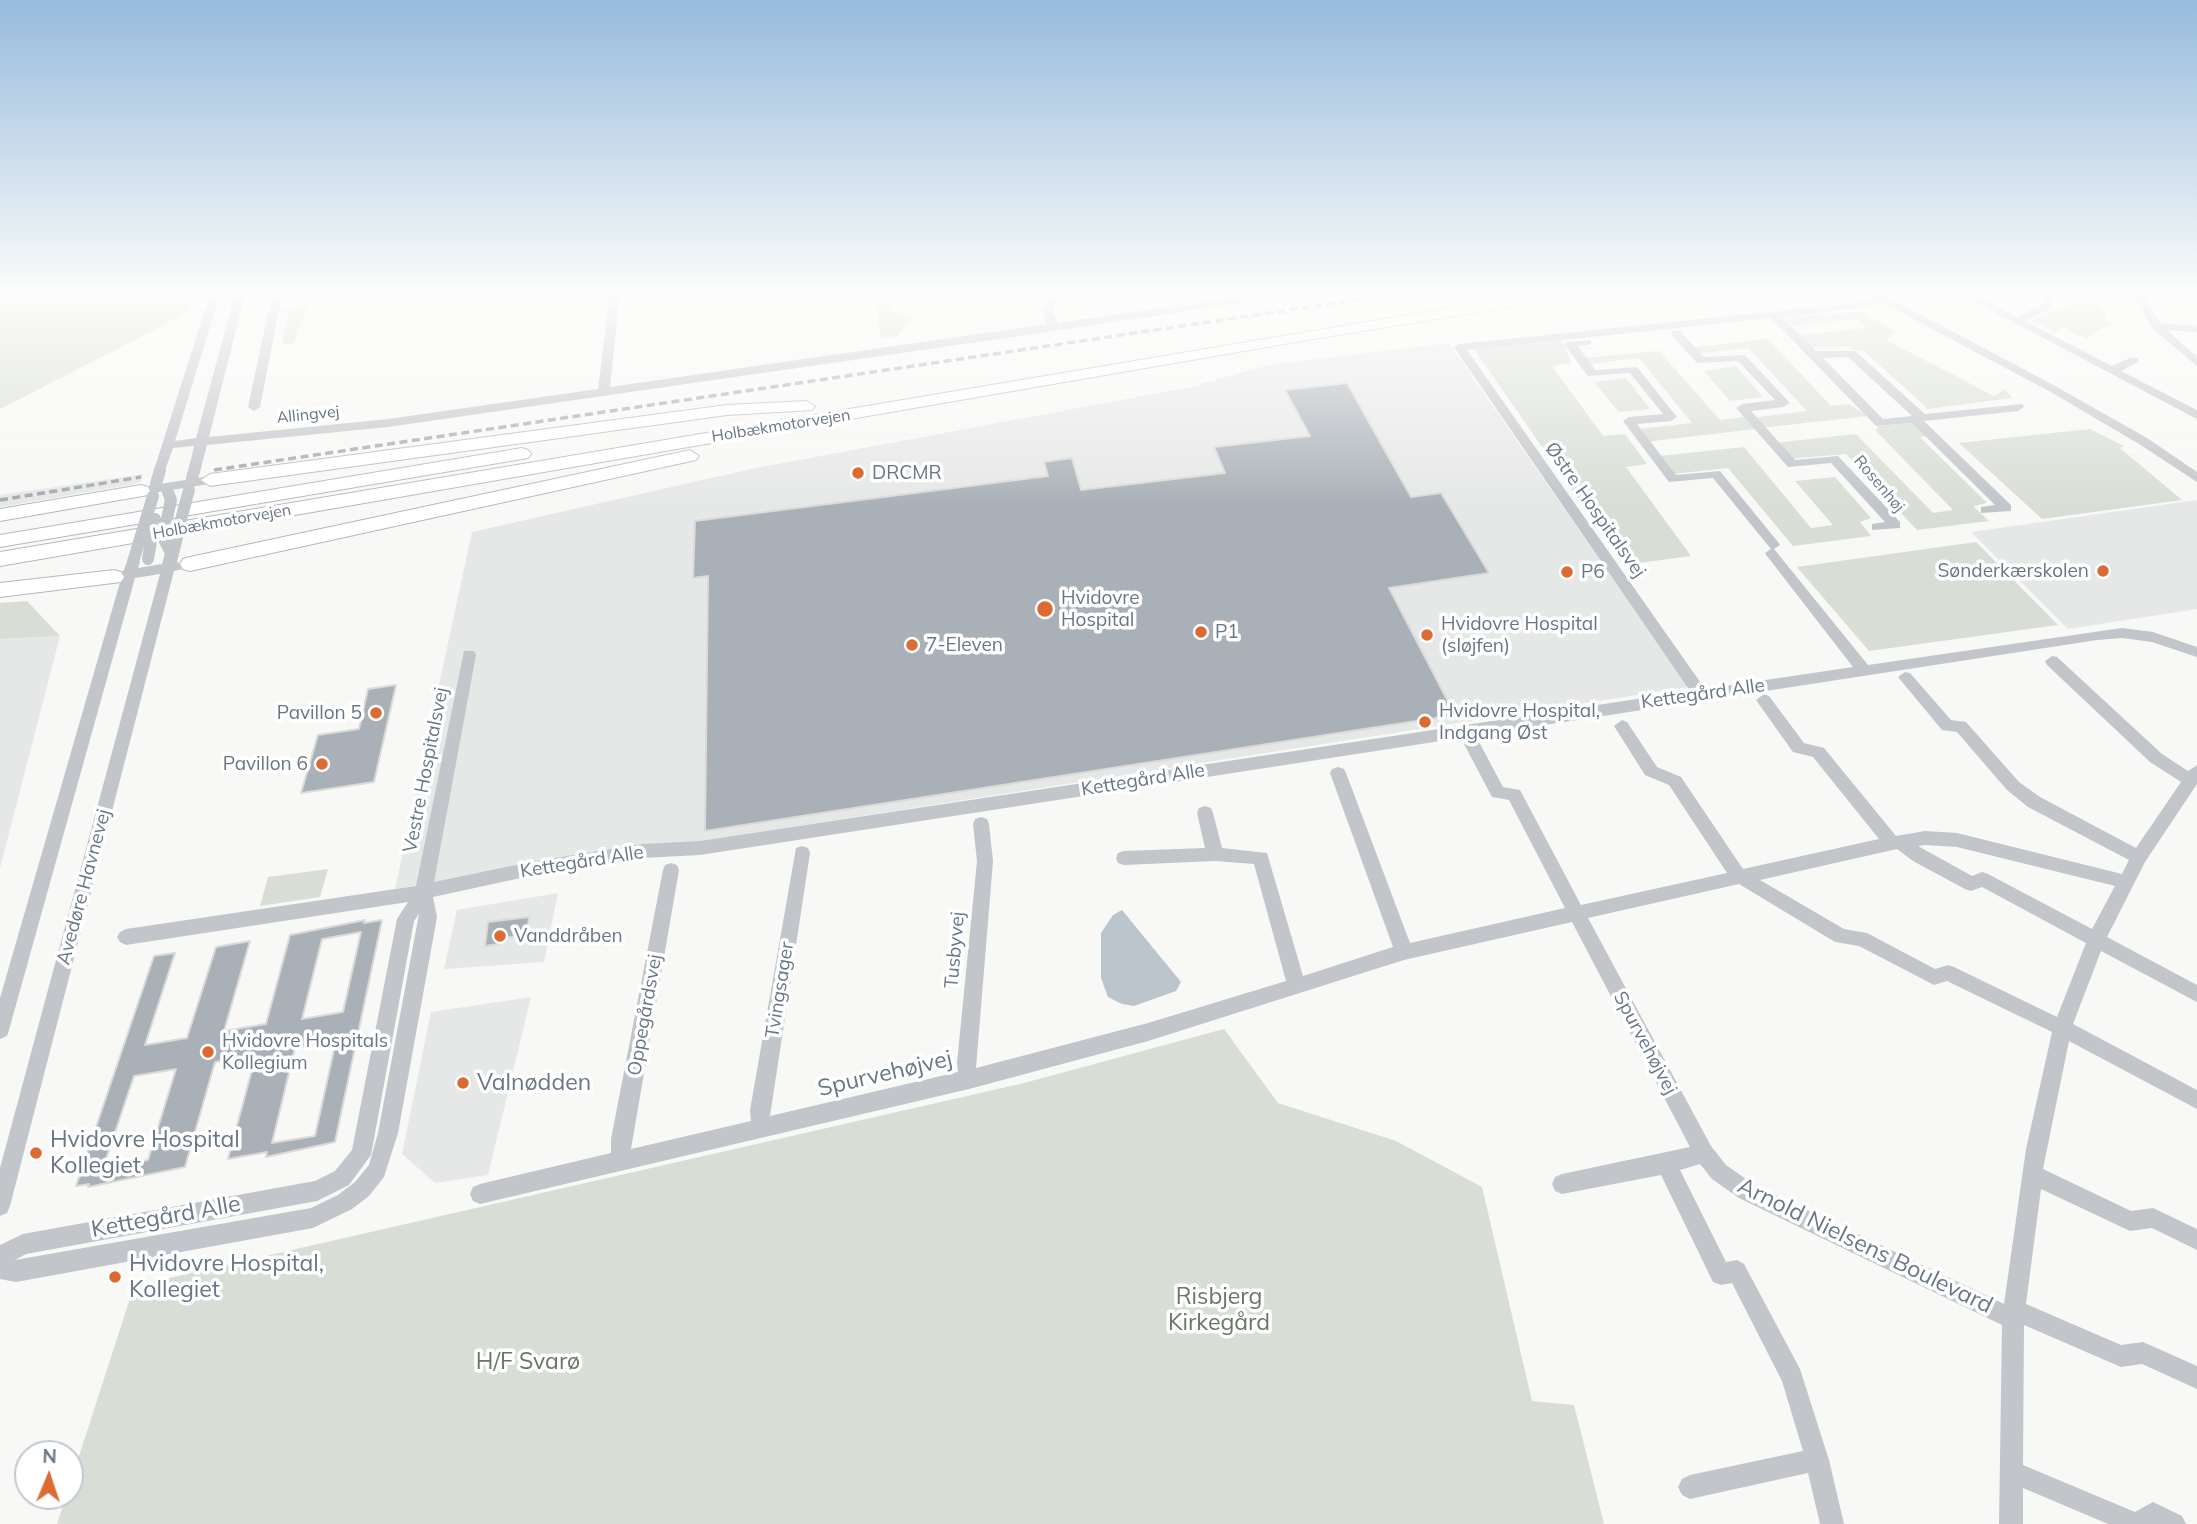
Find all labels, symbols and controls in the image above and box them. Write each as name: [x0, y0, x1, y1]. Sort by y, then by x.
street label: Allingvej: [276, 402, 340, 428]
street label: Holbækmotorvejen: [710, 406, 852, 446]
street label: Østre Hospitalsvej: [1540, 438, 1650, 582]
street label: Rosenhøj: [1850, 452, 1908, 516]
place label: DRCMR: [872, 462, 942, 484]
marker: DRCMR: [850, 465, 866, 481]
street label: Holbækmotorvejen: [151, 500, 293, 544]
place label: Sønderkærskolen: [1937, 560, 2089, 582]
place label: P6: [1581, 561, 1605, 583]
marker: Sønderkærskolen: [2095, 563, 2111, 579]
marker: P6: [1559, 564, 1575, 580]
place label: Hvidovre Hospital: [1061, 587, 1139, 631]
marker: Hvidovre Hospital: [1035, 599, 1055, 619]
place label: Hvidovre Hospital (sløjfen): [1441, 613, 1598, 657]
place label: P1: [1215, 621, 1239, 643]
marker: P1: [1193, 624, 1209, 640]
marker: Hvidovre Hospital (sløjfen): [1419, 627, 1435, 643]
place label: 7-Eleven: [926, 634, 1003, 656]
marker: 7-Eleven: [904, 637, 920, 653]
street label: Kettegård Alle: [1640, 674, 1766, 714]
street label: Vestre Hospitalsvej: [399, 685, 453, 855]
place label: Hvidovre Hospital, Indgang Øst: [1439, 700, 1600, 744]
place label: Pavillon 5: [277, 702, 362, 724]
marker: Pavillon 5: [368, 705, 384, 721]
marker: Hvidovre Hospital, Indgang Øst: [1417, 714, 1433, 730]
place label: Pavillon 6: [223, 753, 308, 775]
marker: Pavillon 6: [314, 756, 330, 772]
street label: Kettegård Alle: [1080, 759, 1206, 801]
street label: Avedøre Havnevej: [52, 807, 116, 967]
street label: Kettegård Alle: [519, 841, 645, 883]
street label: Tusbyvej: [940, 911, 970, 989]
place label: Vanddråben: [514, 925, 623, 947]
marker: Vanddråben: [492, 928, 508, 944]
street label: Tvingsager: [761, 940, 799, 1040]
street label: Oppegårdsvej: [623, 953, 667, 1077]
street label: Spurvehøjvej: [1608, 988, 1682, 1098]
place label: Hvidovre Hospitals Kollegium: [222, 1030, 388, 1074]
marker: Hvidovre Hospitals Kollegium: [200, 1044, 216, 1060]
street label: Spurvehøjvej: [815, 1045, 955, 1103]
place label: Valnødden: [477, 1069, 591, 1097]
marker: Valnødden: [455, 1075, 471, 1091]
place label: Hvidovre Hospital Kollegiet: [50, 1126, 240, 1180]
marker: Hvidovre Hospital Kollegiet: [28, 1145, 44, 1161]
street label: Arnold Nielsens Boulevard: [1733, 1172, 1997, 1320]
street label: Kettegård Alle: [89, 1190, 243, 1244]
place label: Hvidovre Hospital, Kollegiet: [129, 1250, 324, 1304]
marker: Hvidovre Hospital, Kollegiet: [107, 1269, 123, 1285]
park label: Risbjerg Kirkegård: [1168, 1283, 1270, 1337]
park label: H/F Svarø: [476, 1348, 580, 1376]
north arrow: [14, 1440, 84, 1510]
text: N: [42, 1444, 57, 1468]

